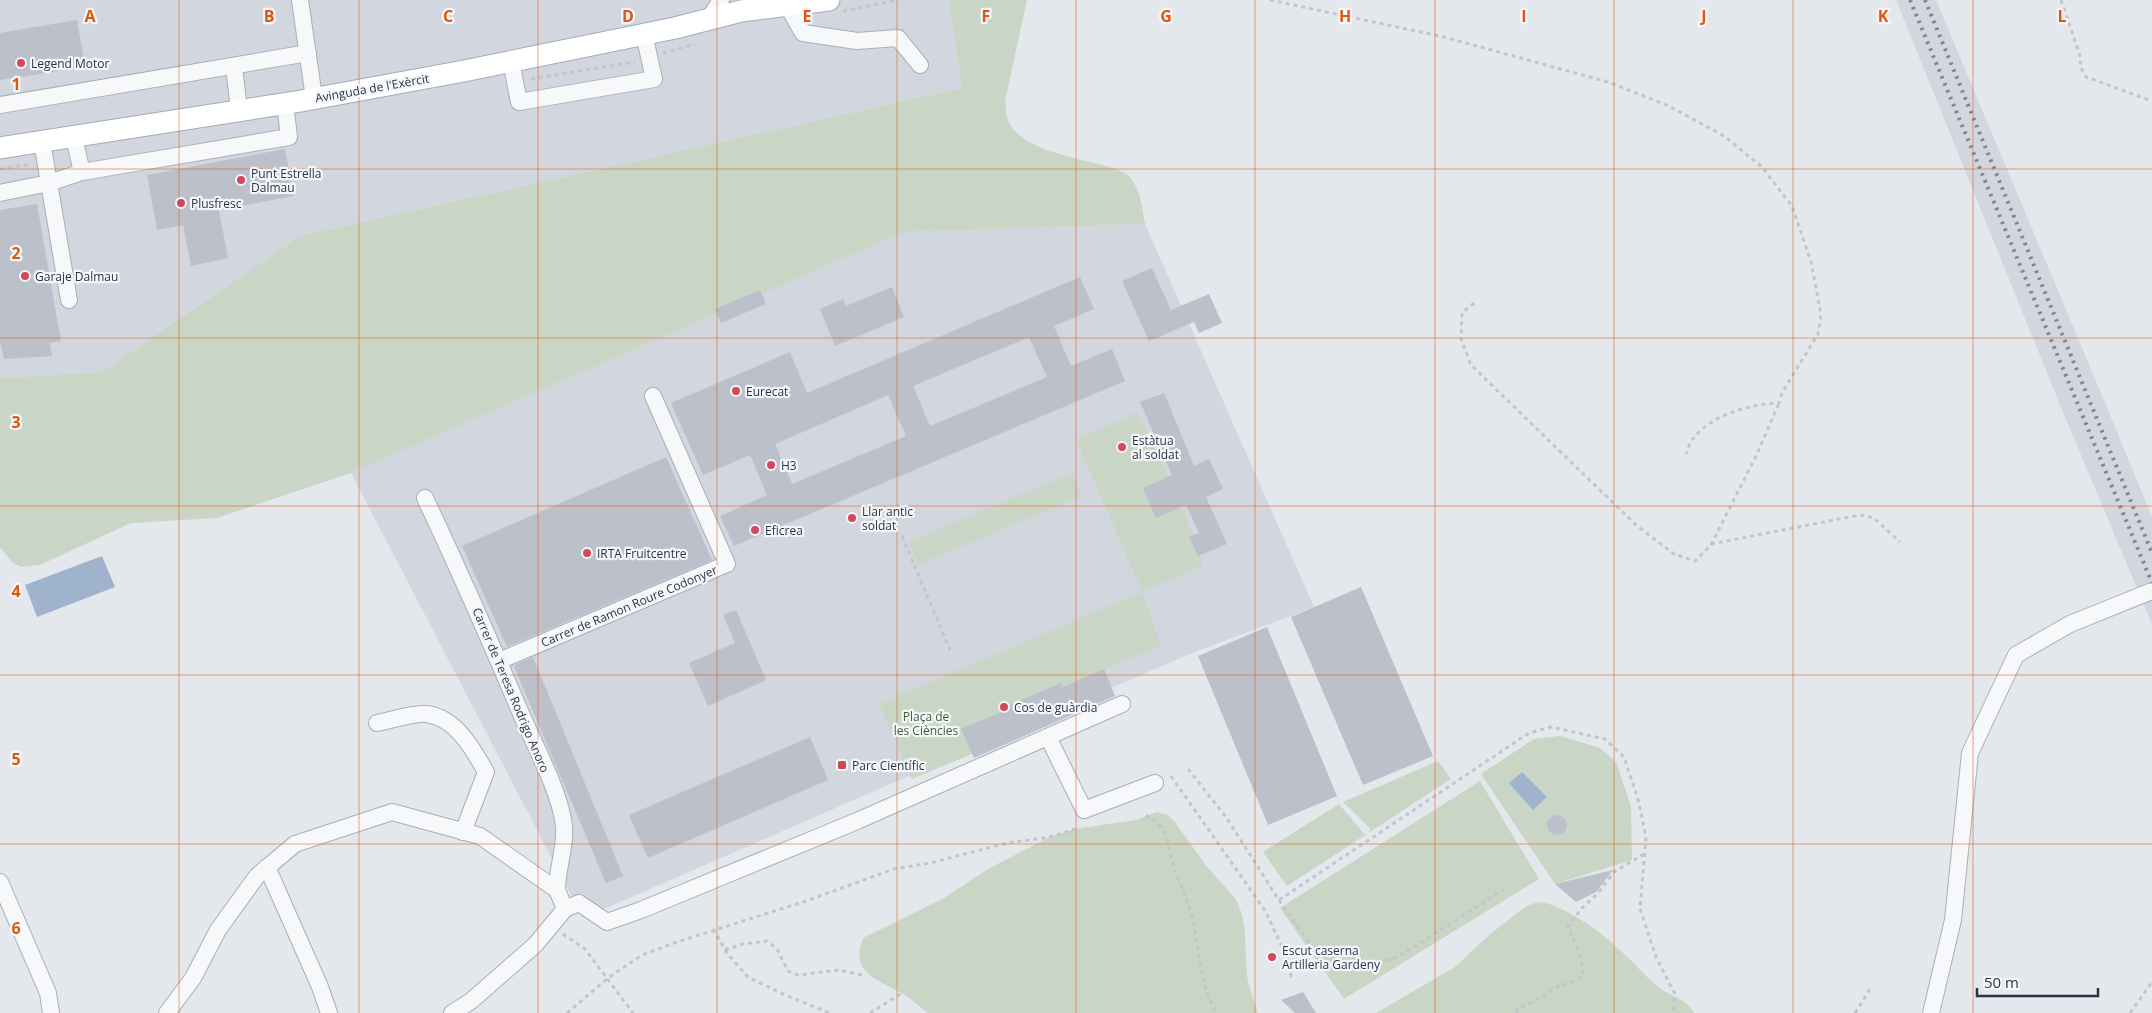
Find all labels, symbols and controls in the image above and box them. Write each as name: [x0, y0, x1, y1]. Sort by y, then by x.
text: A: [84, 5, 96, 27]
text: B: [264, 5, 274, 27]
text: C: [443, 5, 453, 27]
text: D: [622, 5, 634, 27]
text: E: [803, 5, 812, 27]
text: F: [982, 5, 990, 27]
text: G: [1160, 5, 1172, 27]
text: H: [1339, 5, 1351, 27]
text: I: [1521, 5, 1527, 27]
text: J: [1699, 5, 1707, 27]
text: K: [1878, 5, 1889, 27]
text: L: [2057, 5, 2067, 27]
place label: Legend Motor: [31, 55, 110, 72]
marker: Legend Motor: [15, 57, 27, 69]
street label: Avinguda de l'Exèrcit: [314, 70, 430, 106]
text: 1: [11, 73, 21, 95]
place label: Punt Estrella Dalmau: [251, 165, 321, 196]
marker: Punt Estrella Dalmau: [235, 174, 247, 186]
place label: Plusfresc: [191, 195, 242, 212]
marker: Plusfresc: [175, 197, 187, 209]
text: 2: [11, 242, 21, 264]
place label: Garaje Dalmau: [35, 268, 118, 285]
marker: Garaje Dalmau: [19, 270, 31, 282]
place label: Eurecat: [746, 383, 788, 400]
marker: Eurecat: [730, 385, 742, 397]
text: 3: [11, 411, 21, 433]
place label: Estàtua al soldat: [1132, 432, 1179, 463]
marker: Estàtua al soldat: [1116, 441, 1128, 453]
place label: H3: [781, 457, 797, 474]
marker: H3: [765, 459, 777, 471]
place label: Llar antic soldat: [862, 503, 913, 534]
marker: Llar antic soldat: [846, 512, 858, 524]
place label: Eficrea: [765, 522, 803, 539]
marker: Eficrea: [749, 524, 761, 536]
place label: IRTA Fruitcentre: [597, 545, 687, 562]
marker: IRTA Fruitcentre: [581, 547, 593, 559]
street label: Carrer de Ramon Roure Codonyer: [538, 561, 720, 651]
text: 4: [11, 580, 21, 602]
street label: Carrer de Teresa Rodrigo Anoro: [468, 605, 554, 775]
place label: Cos de guàrdia: [1014, 699, 1097, 716]
marker: Cos de guàrdia: [998, 701, 1010, 713]
park label: Plaça de les Ciències: [894, 708, 959, 739]
text: 5: [11, 748, 21, 770]
place label: Parc Científic: [852, 757, 925, 774]
marker: Parc Científic: [836, 759, 848, 771]
text: 6: [11, 917, 21, 939]
place label: Escut caserna Artilleria Gardeny: [1282, 942, 1381, 973]
marker: Escut caserna Artilleria Gardeny: [1266, 951, 1278, 963]
scale bar: [1977, 966, 2098, 998]
text: 50 m: [1984, 972, 2019, 992]

